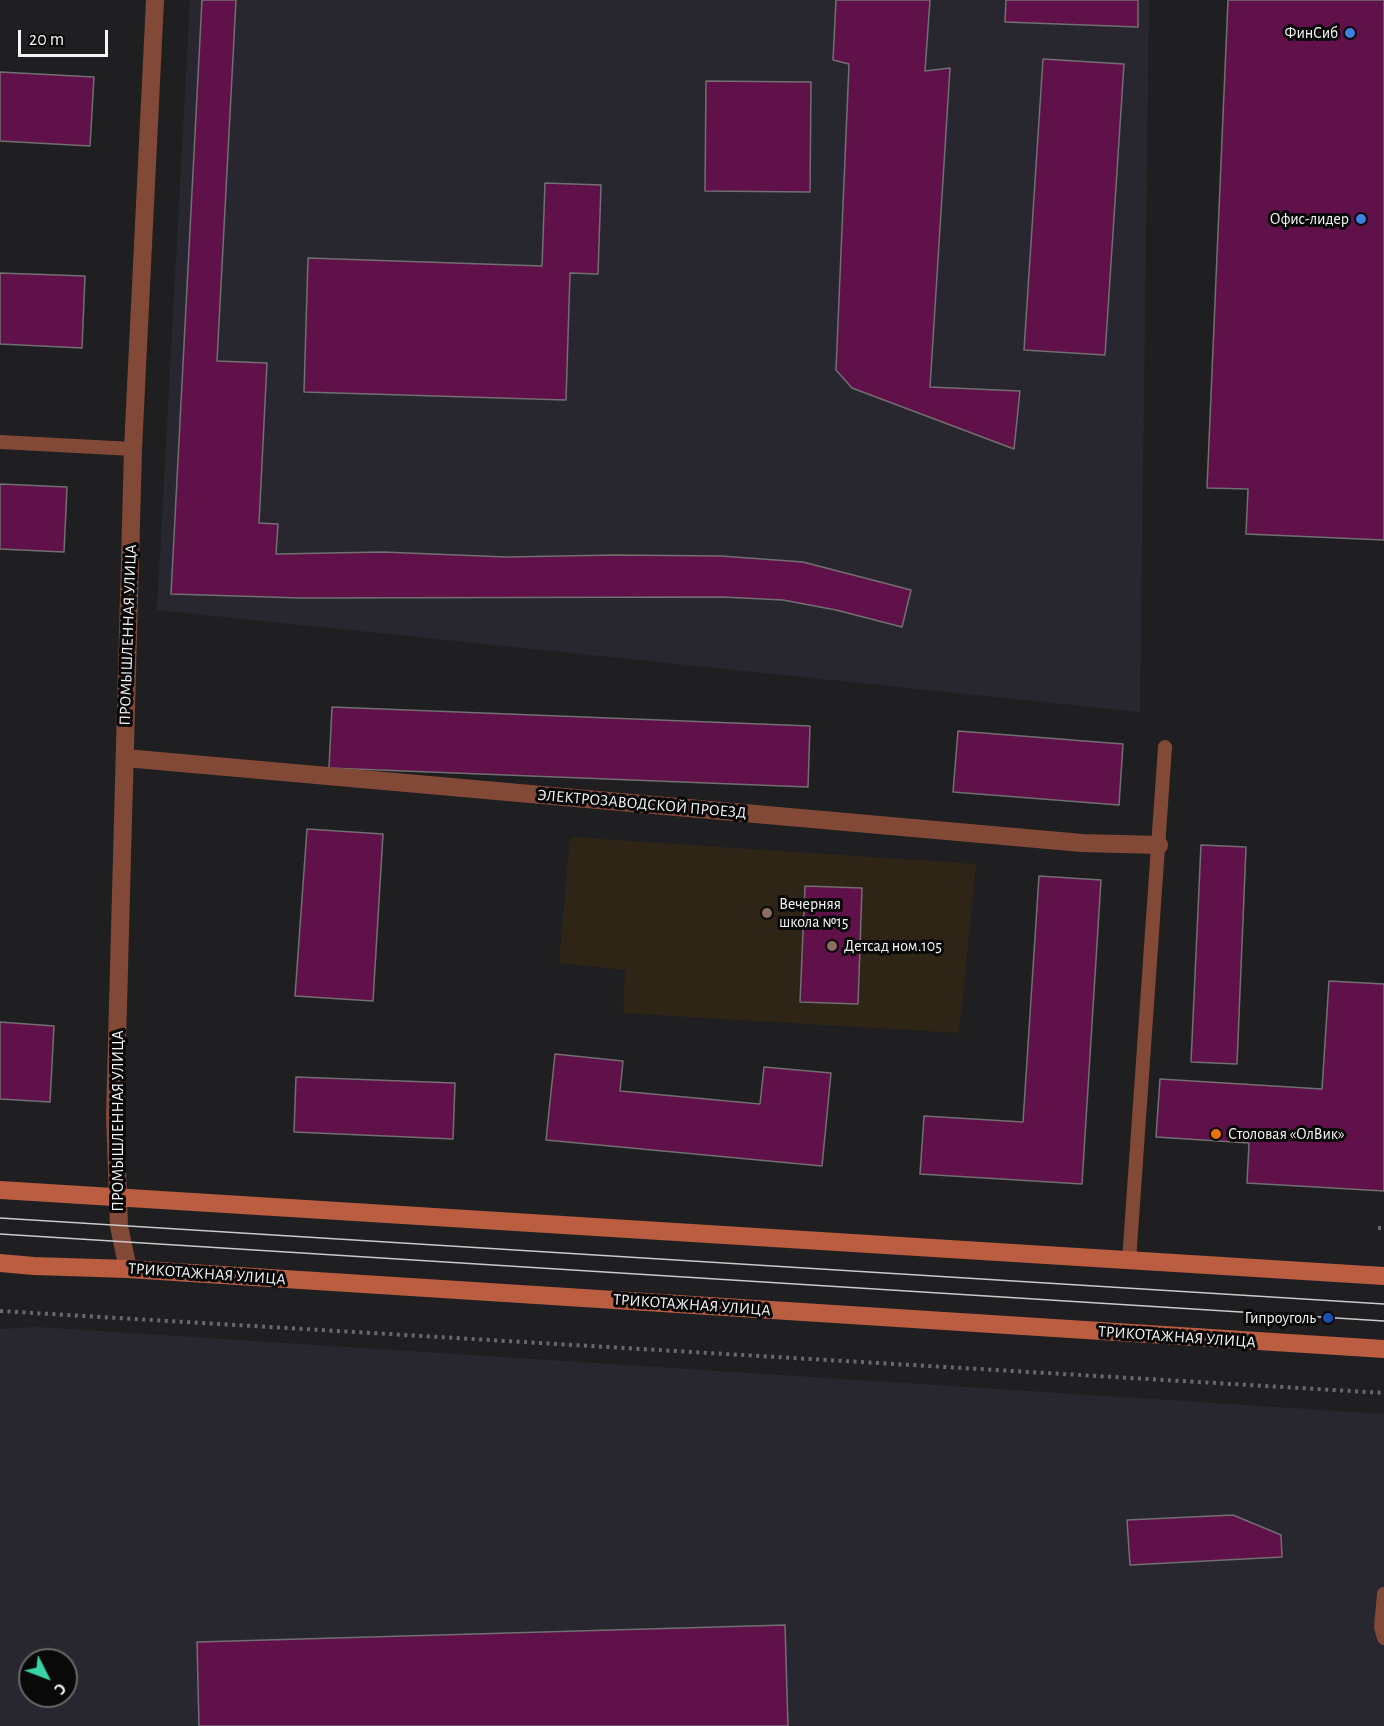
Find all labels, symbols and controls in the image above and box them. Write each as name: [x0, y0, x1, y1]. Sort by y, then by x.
scale bar: [21, 18, 111, 56]
place label: ФинСиб: [1284, 23, 1338, 43]
marker: ФинСиб: [1343, 26, 1357, 40]
text: 20 m: [29, 31, 64, 49]
place label: Офис-лидер: [1270, 209, 1349, 229]
marker: Офис-лидер: [1354, 212, 1368, 226]
street label: ПРОМЫШЛЕННАЯ УЛИЦА: [115, 544, 141, 726]
street label: ЭЛЕКТРОЗАВОДСКОЙ ПРОЕЗД: [537, 785, 747, 823]
place label: Вечерняя школа №15: [779, 894, 848, 932]
marker: Вечерняя школа №15: [760, 906, 774, 920]
place label: Детсад ном.105: [844, 936, 942, 956]
marker: Детсад ном.105: [825, 939, 839, 953]
street label: ПРОМЫШЛЕННАЯ УЛИЦА: [108, 1030, 128, 1212]
place label: Столовая «ОлВик»: [1228, 1124, 1344, 1144]
marker: Столовая «ОлВик»: [1209, 1127, 1223, 1141]
street label: ТРИКОТАЖНАЯ УЛИЦА: [128, 1259, 286, 1289]
street label: ТРИКОТАЖНАЯ УЛИЦА: [613, 1290, 771, 1320]
place label: Гипроуголь: [1244, 1308, 1316, 1328]
marker: Гипроуголь: [1321, 1311, 1335, 1325]
street label: ТРИКОТАЖНАЯ УЛИЦА: [1098, 1322, 1256, 1352]
north arrow: [18, 1648, 78, 1708]
text: С: [51, 1680, 69, 1697]

